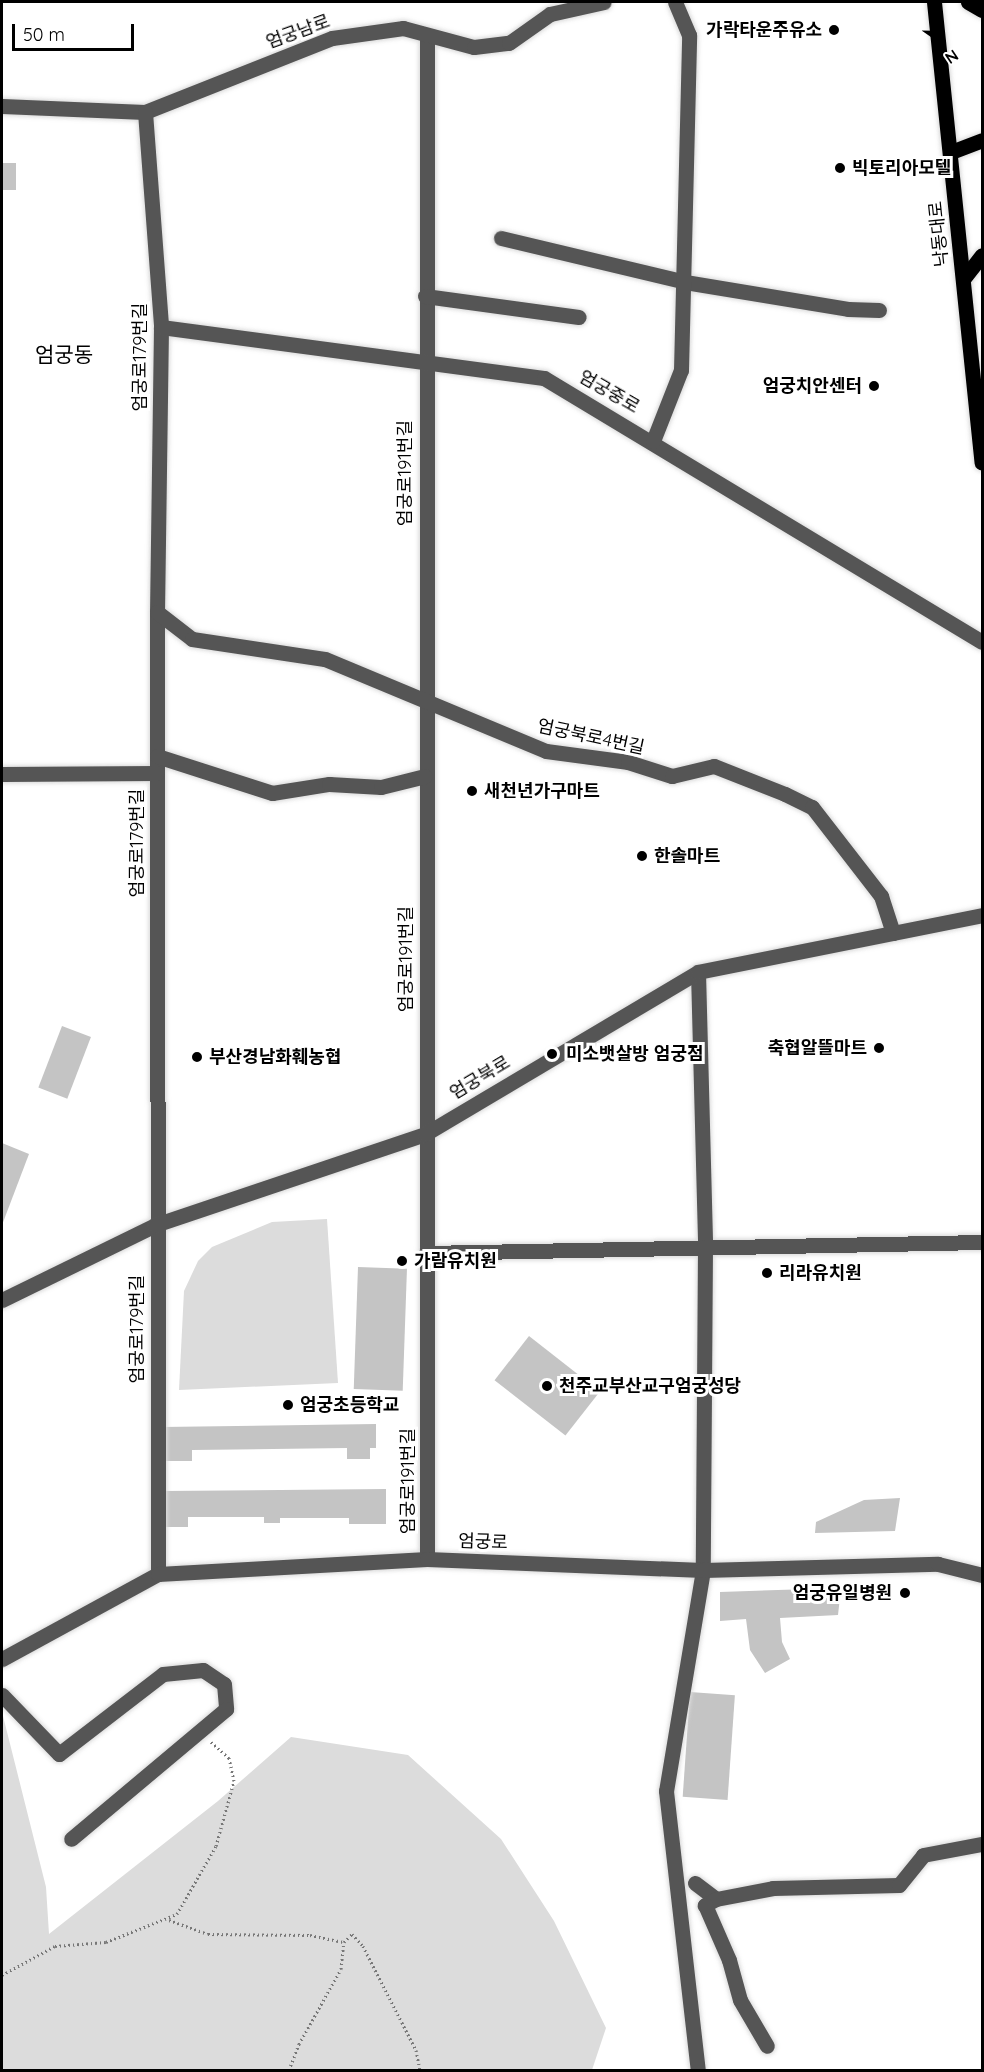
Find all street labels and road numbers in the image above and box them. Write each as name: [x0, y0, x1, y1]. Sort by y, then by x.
street label: 엄궁남로: [263, 11, 333, 53]
street label: 낙동대로: [925, 200, 953, 268]
street label: 엄궁로179번길: [129, 303, 151, 411]
street label: 엄궁중로: [575, 366, 643, 418]
street label: 엄궁로191번길: [394, 420, 416, 526]
street label: 엄궁북로4번길: [536, 715, 646, 759]
street label: 엄궁로179번길: [126, 789, 148, 897]
street label: 엄궁로191번길: [395, 906, 417, 1012]
street label: 엄궁북로: [446, 1052, 514, 1104]
street label: 엄궁로179번길: [126, 1275, 148, 1383]
street label: 엄궁로191번길: [397, 1428, 419, 1534]
street label: 엄궁로: [458, 1530, 508, 1554]

